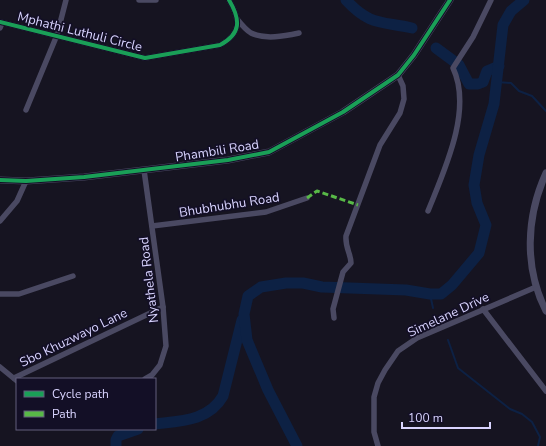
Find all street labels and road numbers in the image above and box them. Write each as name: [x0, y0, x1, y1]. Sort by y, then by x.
street label: Mphathi Luthuli Circle: [15, 8, 144, 56]
street label: Phambili Road: [174, 135, 260, 167]
street label: Bhubhubhu Road: [178, 188, 281, 222]
street label: Nyathela Road: [135, 236, 163, 324]
street label: Simelane Drive: [405, 288, 492, 342]
street label: Sbo Khuzwayo Lane: [16, 304, 130, 372]

